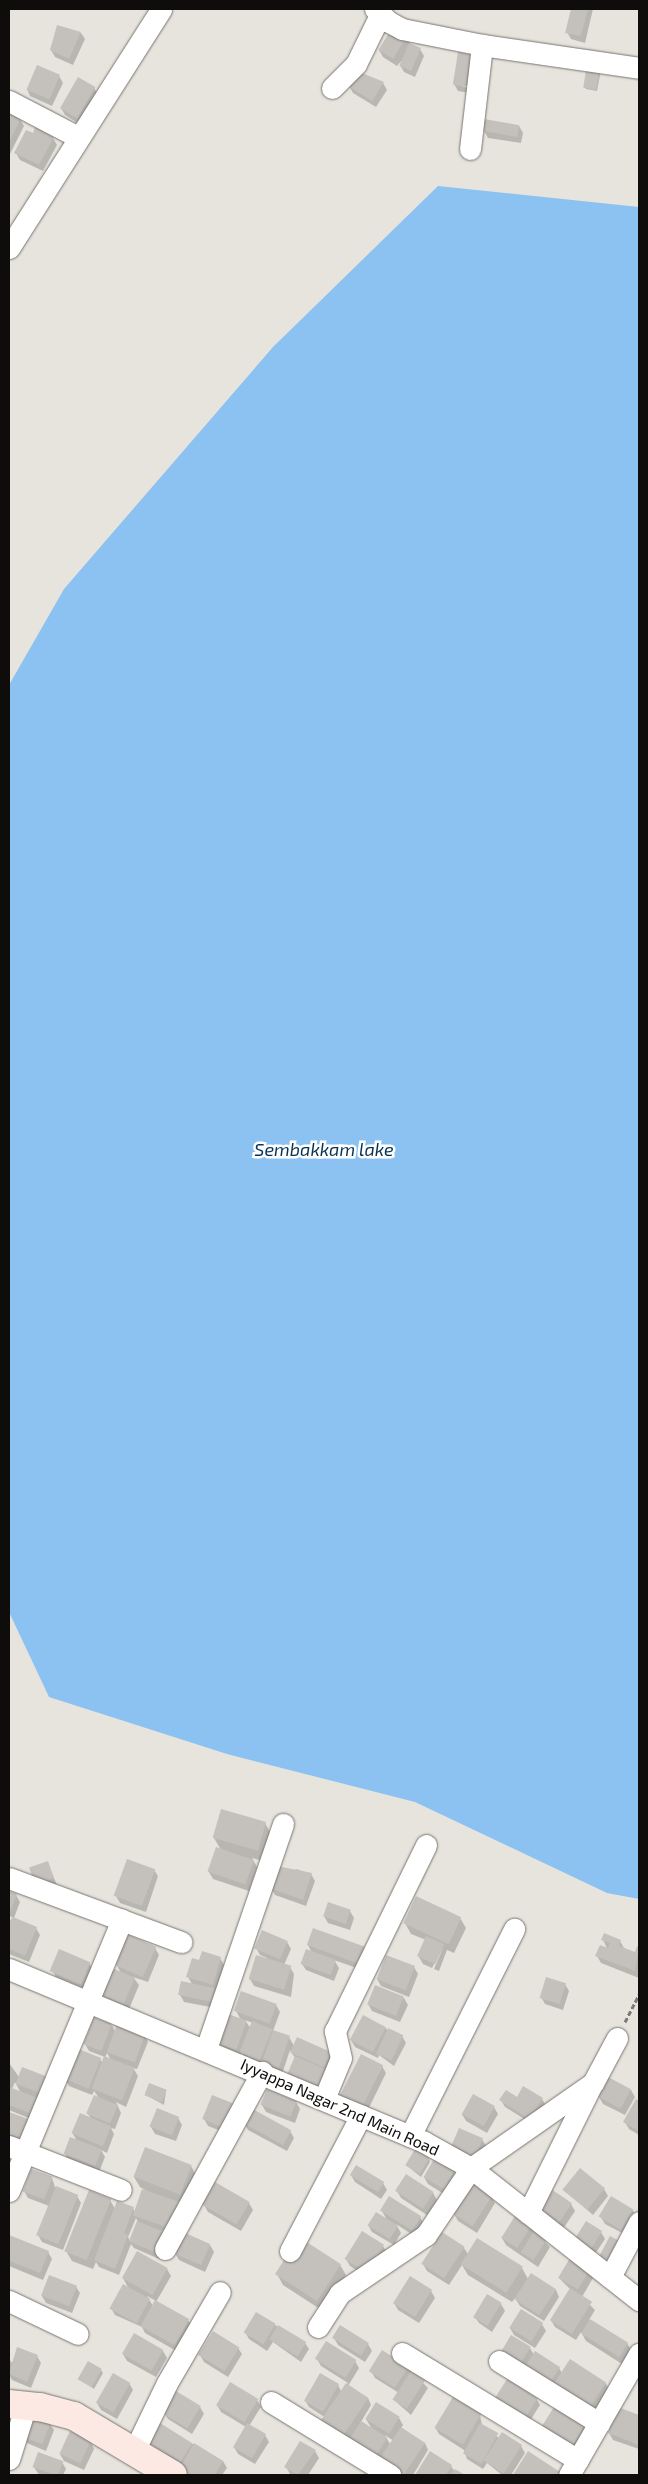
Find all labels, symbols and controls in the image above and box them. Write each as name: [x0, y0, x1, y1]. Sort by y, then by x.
water label: Sembakkam lake: [254, 1138, 394, 1160]
street label: Iyyappa Nagar 2nd Main Road: [237, 2054, 443, 2160]

